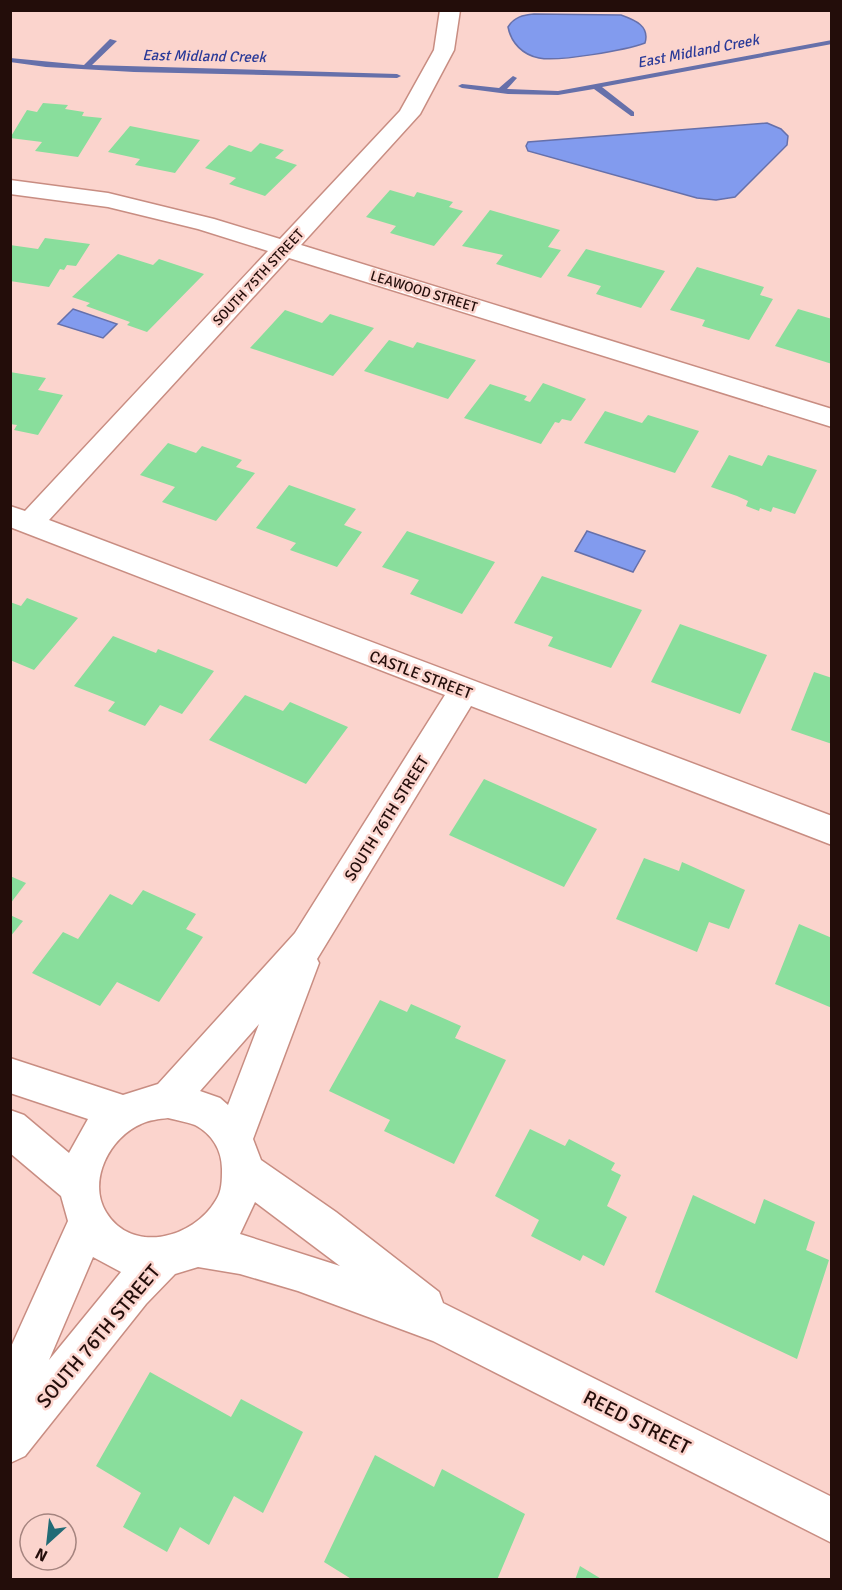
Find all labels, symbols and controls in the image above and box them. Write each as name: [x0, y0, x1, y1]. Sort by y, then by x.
water label: East Midland Creek: [636, 30, 762, 72]
water label: East Midland Creek: [142, 46, 267, 66]
street label: SOUTH 75TH STREET: [209, 226, 308, 329]
street label: LEAWOOD STREET: [368, 267, 480, 316]
street label: CASTLE STREET: [366, 646, 475, 704]
street label: SOUTH 76TH STREET: [340, 752, 433, 885]
street label: SOUTH 76TH STREET: [31, 1259, 166, 1413]
street label: REED STREET: [579, 1385, 695, 1460]
north arrow: [18, 1512, 78, 1572]
text: N: [32, 1543, 51, 1566]

